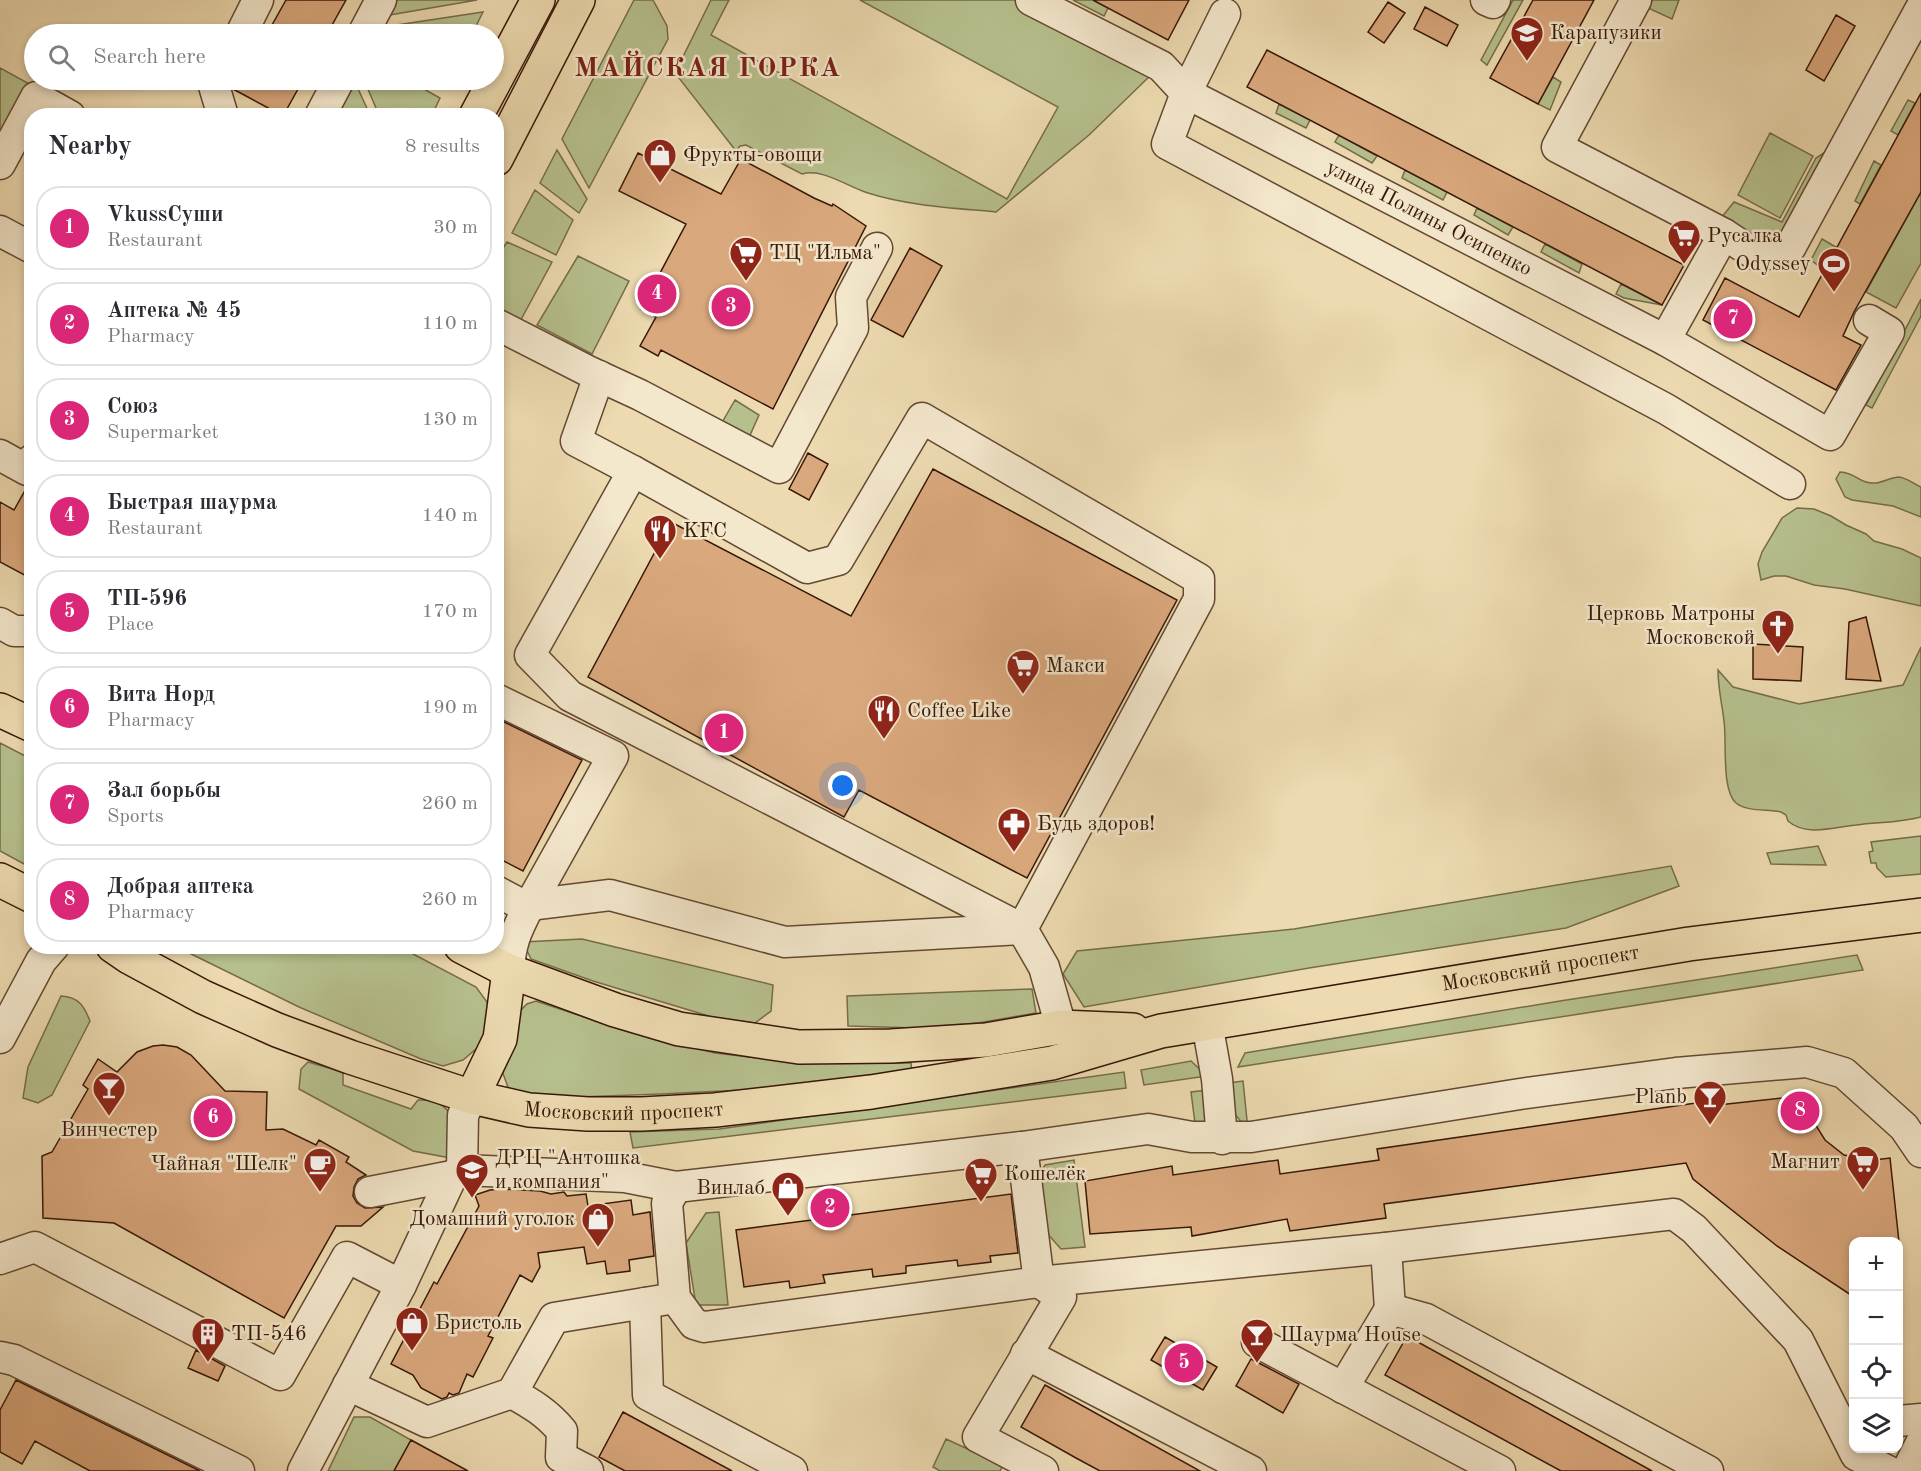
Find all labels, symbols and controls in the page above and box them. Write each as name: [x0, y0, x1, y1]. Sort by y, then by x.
school or university icon: Карапузики: [1509, 15, 1545, 62]
place label: Карапузики: [1550, 23, 1662, 44]
search box: [24, 24, 504, 90]
icon: search: [45, 41, 78, 74]
text: Search here: [93, 46, 206, 68]
district label: МАЙСКАЯ ГОРКА: [574, 50, 842, 82]
text: Nearby: [48, 134, 132, 160]
text: 8 results: [405, 137, 480, 157]
shop icon: Фрукты-овощи: [642, 137, 678, 184]
place label: Фрукты-овощи: [683, 145, 822, 166]
street label: улица Полины Осипенко: [1323, 157, 1535, 280]
text: VkussСуши: [107, 204, 224, 226]
text: 1: [64, 218, 75, 238]
text: 30 m: [433, 218, 478, 238]
supermarket icon: Русалка: [1666, 218, 1702, 265]
place label: Русалка: [1707, 226, 1782, 247]
text: Restaurant: [107, 231, 203, 251]
supermarket icon: ТЦ "Ильма": [728, 235, 764, 282]
place label: ТЦ "Ильма": [769, 243, 881, 264]
sports icon: Odyssey: [1816, 246, 1852, 293]
place label: Odyssey: [1735, 254, 1811, 275]
pin: 4: [638, 272, 676, 316]
pin: 3: [712, 284, 750, 330]
pin: 7: [1714, 296, 1752, 342]
text: Аптека № 45: [107, 300, 241, 322]
text: 2: [64, 314, 75, 334]
text: 110 m: [422, 314, 478, 334]
text: Pharmacy: [107, 327, 195, 347]
text: Союз: [107, 396, 158, 418]
text: 3: [64, 410, 75, 430]
text: 130 m: [422, 410, 478, 430]
text: Supermarket: [107, 423, 218, 443]
text: Быстрая шаурма: [107, 492, 277, 514]
text: 4: [64, 506, 75, 526]
text: 140 m: [422, 506, 478, 526]
restaurant icon: KFC: [642, 513, 678, 560]
text: Restaurant: [107, 519, 203, 539]
place label: KFC: [683, 521, 727, 542]
text: ТП-596: [107, 588, 187, 610]
text: 5: [64, 602, 75, 622]
text: 170 m: [422, 602, 478, 622]
place label: Церковь Матроны Московской: [1586, 604, 1755, 649]
church icon: Церковь Матроны Московской: [1760, 608, 1796, 655]
text: Place: [107, 615, 154, 635]
supermarket icon: Макси: [1005, 648, 1041, 695]
place label: Макси: [1046, 656, 1105, 677]
text: Вита Норд: [107, 684, 215, 706]
restaurant icon: Coffee Like: [866, 693, 902, 740]
text: 6: [64, 698, 75, 718]
text: 190 m: [422, 698, 478, 718]
place label: Coffee Like: [907, 701, 1011, 722]
pin: 1: [704, 710, 744, 756]
text: Pharmacy: [107, 711, 195, 731]
your location: [828, 771, 857, 800]
text: Зал борьбы: [107, 780, 221, 802]
text: 7: [64, 794, 75, 814]
text: 260 m: [422, 794, 478, 814]
pharmacy icon: Будь здоров!: [996, 806, 1032, 853]
text: Sports: [107, 807, 164, 827]
place label: Будь здоров!: [1037, 814, 1155, 835]
text: Добрая аптека: [107, 876, 254, 898]
text: 8: [64, 890, 75, 910]
text: 260 m: [422, 890, 478, 910]
text: Pharmacy: [107, 903, 195, 923]
street label: Московский проспект: [1440, 942, 1641, 995]
bar icon: Винчестер: [91, 1070, 127, 1117]
bar icon: Planb: [1692, 1079, 1728, 1126]
place label: Planb: [1635, 1087, 1687, 1108]
pin: 8: [1780, 1088, 1820, 1134]
pin: 6: [194, 1096, 232, 1140]
street label: Московский проспект: [523, 1099, 725, 1125]
place label: Винчестер: [60, 1120, 158, 1141]
supermarket icon: Магнит: [1845, 1144, 1881, 1191]
cafe icon: Чайная "Шелк": [302, 1146, 338, 1193]
place label: ДРЦ "Антошка и компания": [495, 1148, 641, 1193]
school or university icon: ДРЦ "Антошка и компания": [454, 1152, 490, 1199]
place label: Магнит: [1770, 1152, 1840, 1173]
place label: Чайная "Шелк": [151, 1154, 297, 1175]
supermarket icon: Кошелёк: [963, 1156, 999, 1203]
place label: Кошелёк: [1004, 1164, 1087, 1185]
shop icon: Винлаб: [770, 1170, 806, 1217]
place label: Винлаб: [696, 1178, 765, 1199]
pin: 2: [810, 1186, 850, 1230]
shop icon: Домашний уголок: [580, 1201, 616, 1248]
place label: Домашний уголок: [409, 1209, 575, 1230]
map controls: [1849, 1237, 1903, 1453]
button: +: [1849, 1237, 1903, 1291]
button: −: [1849, 1291, 1903, 1345]
shop icon: Бристоль: [394, 1305, 430, 1352]
place label: Бристоль: [435, 1313, 522, 1334]
building icon: ТП-546: [190, 1316, 226, 1363]
bar icon: Шаурма House: [1239, 1317, 1275, 1364]
place label: ТП-546: [231, 1324, 307, 1345]
place label: Шаурма House: [1280, 1325, 1421, 1346]
pin: 5: [1164, 1340, 1204, 1386]
button: locate: [1849, 1345, 1903, 1399]
button: layers: [1849, 1399, 1903, 1453]

